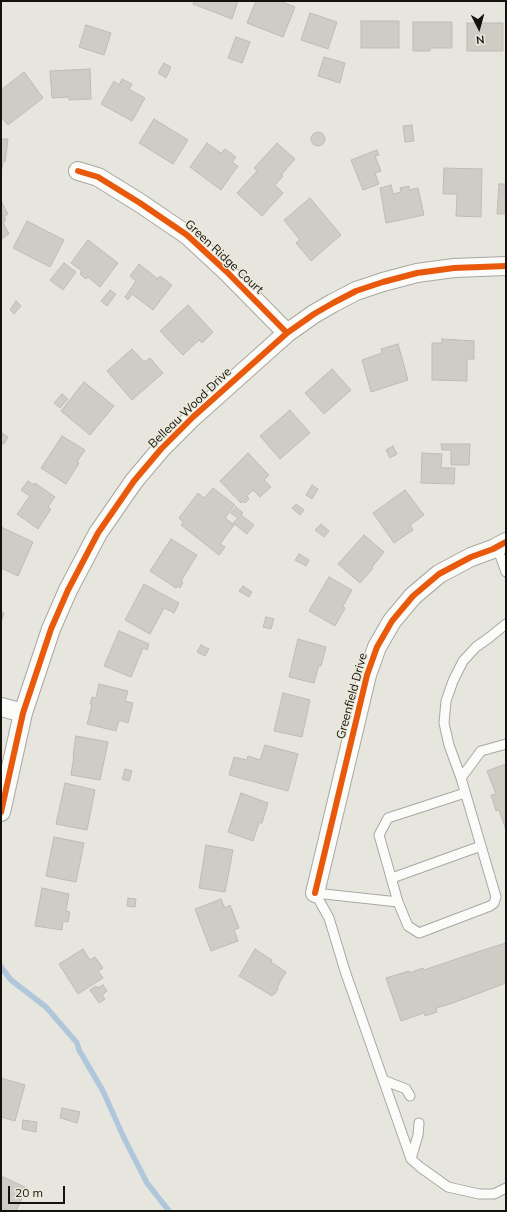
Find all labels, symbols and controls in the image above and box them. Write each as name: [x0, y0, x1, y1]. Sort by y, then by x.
north arrow: [459, 8, 499, 48]
text: N: [475, 33, 485, 47]
street label: Green Ridge Court: [182, 217, 266, 297]
street label: Belleau Wood Drive: [145, 365, 235, 451]
street label: Greenfield Drive: [334, 651, 370, 741]
scale bar: [10, 1178, 67, 1204]
text: 20 m: [15, 1185, 43, 1200]

